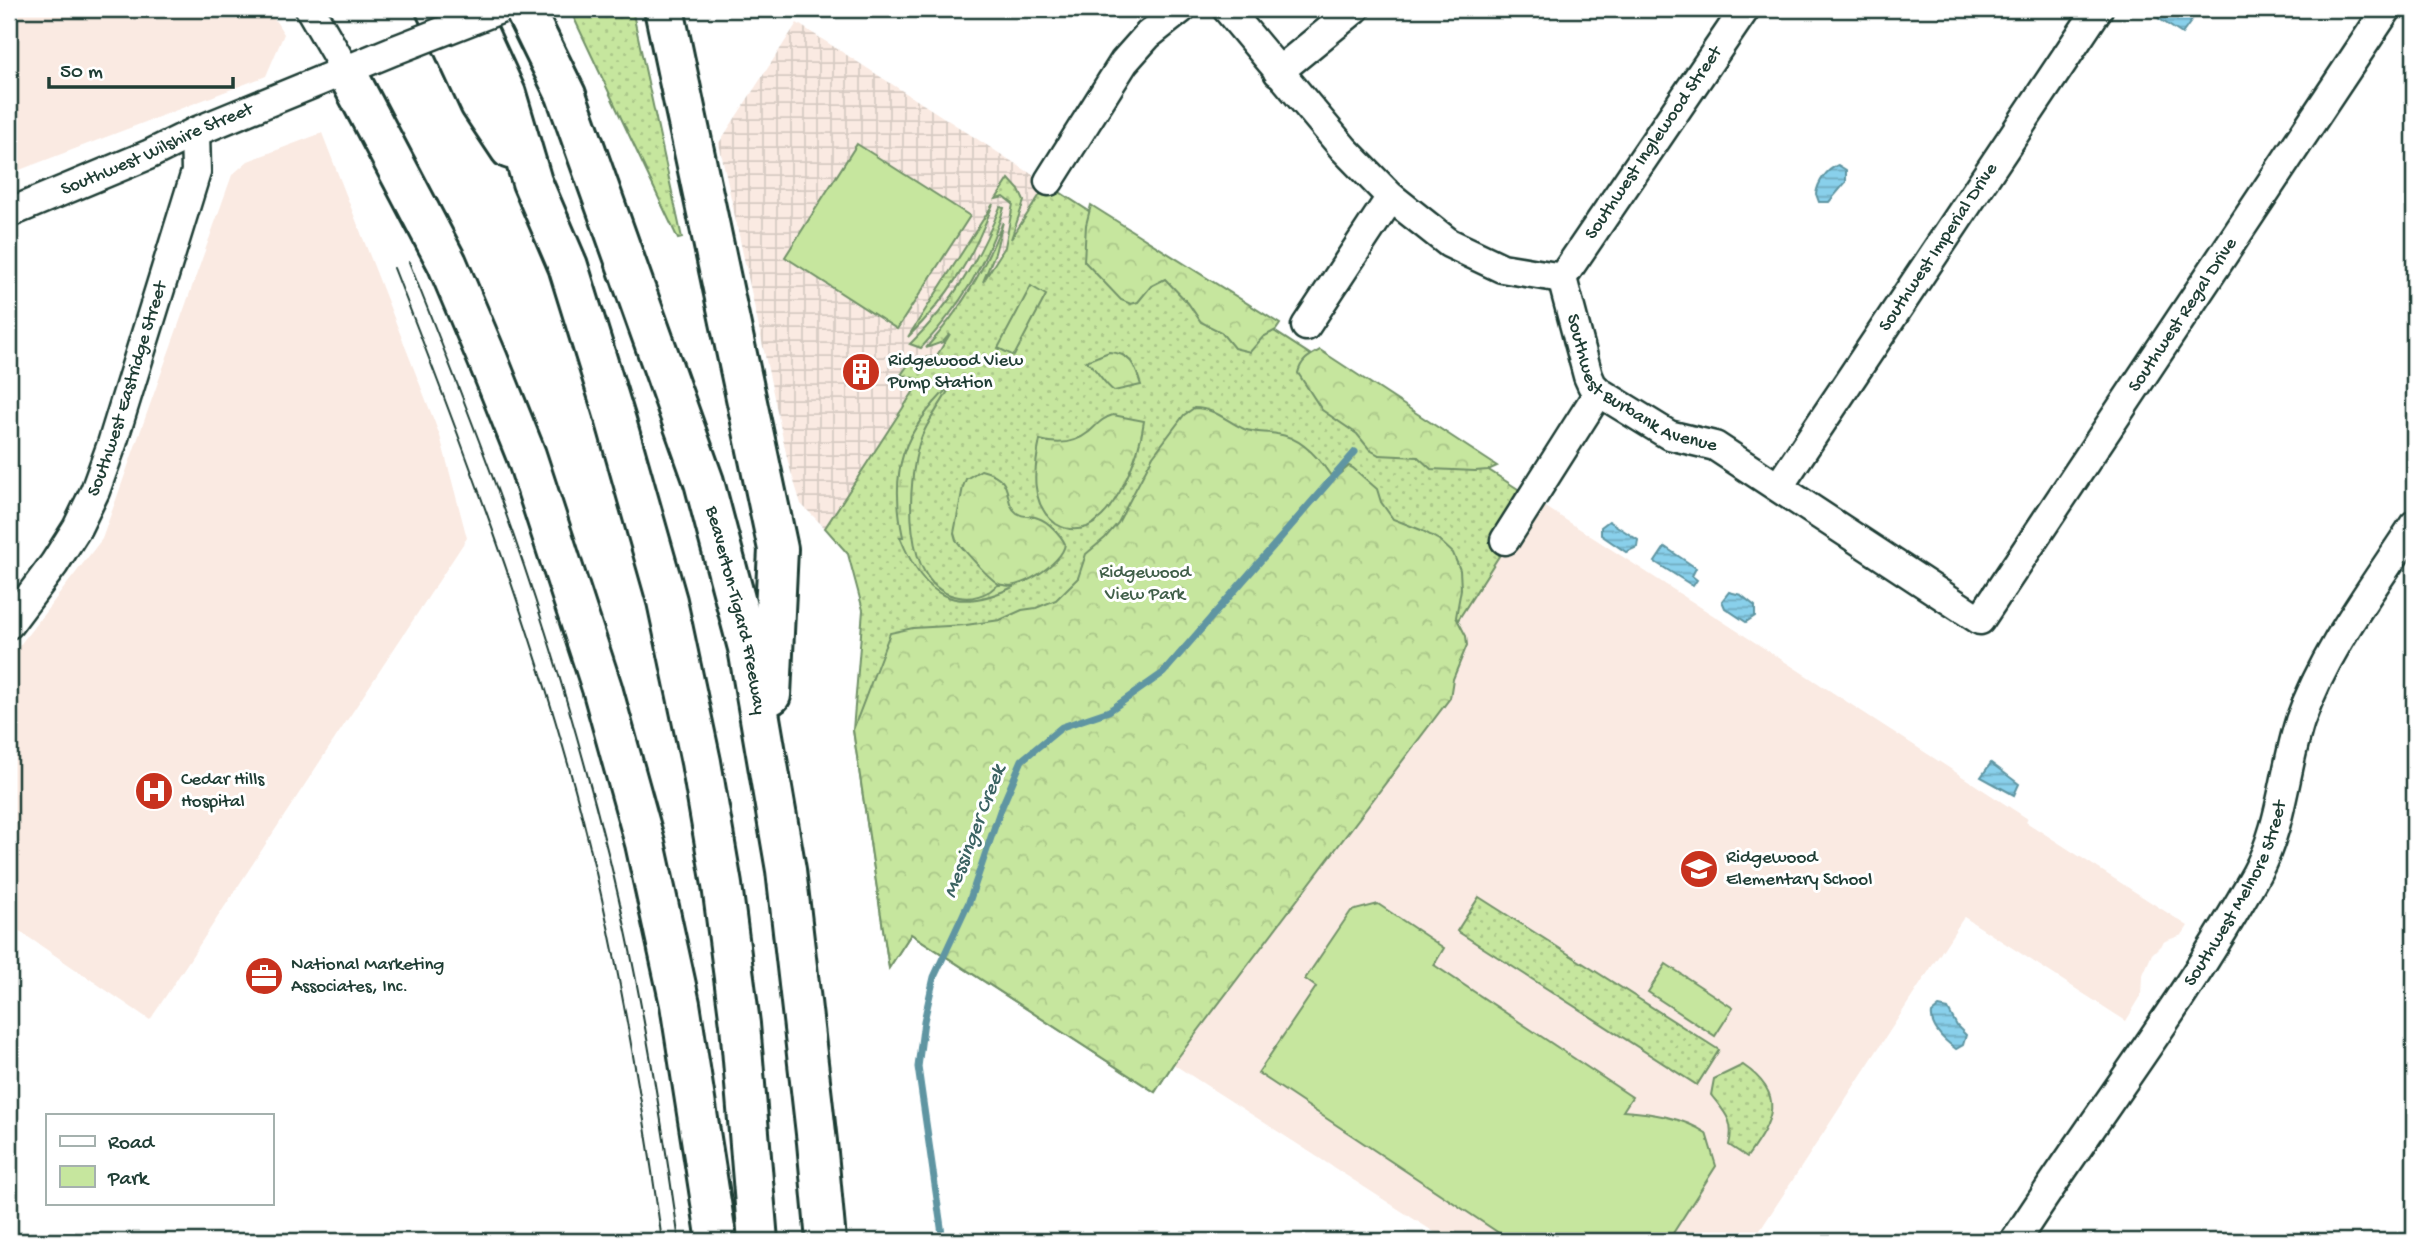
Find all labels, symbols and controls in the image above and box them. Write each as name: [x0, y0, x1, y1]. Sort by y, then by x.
street label: Southwest Inglewood Street: [1580, 40, 1729, 244]
scale bar: [49, 46, 233, 90]
text: 50 m: [60, 61, 103, 86]
street label: Southwest Wilshire Street: [58, 97, 258, 201]
street label: Southwest Imperial Drive: [1874, 158, 2003, 336]
street label: Southwest Regal Drive: [2123, 233, 2243, 397]
street label: Southwest Eastridge Street: [82, 277, 174, 501]
street label: Southwest Burbank Avenue: [1561, 311, 1720, 458]
place label: Ridgewood View Pump Station: [887, 350, 1023, 395]
building icon: Ridgewood View Pump Station: [840, 351, 882, 393]
street label: Beaverton-Tigard Freeway: [699, 503, 771, 717]
park label: Ridgewood View Park: [1099, 562, 1193, 607]
water label: Messinger Creek: [939, 760, 1014, 902]
place label: Cedar Hills Hospital: [181, 769, 265, 814]
hospital icon: Cedar Hills Hospital: [133, 770, 175, 812]
street label: Southwest Melnore Street: [2179, 796, 2293, 991]
place label: Ridgewood Elementary School: [1726, 847, 1872, 892]
school or university icon: Ridgewood Elementary School: [1678, 848, 1720, 890]
place label: National Marketing Associates, Inc.: [291, 954, 445, 999]
office icon: National Marketing Associates, Inc.: [243, 955, 285, 997]
legend: [46, 1114, 273, 1204]
text: Road: [108, 1132, 156, 1157]
text: Park: [107, 1168, 151, 1193]

